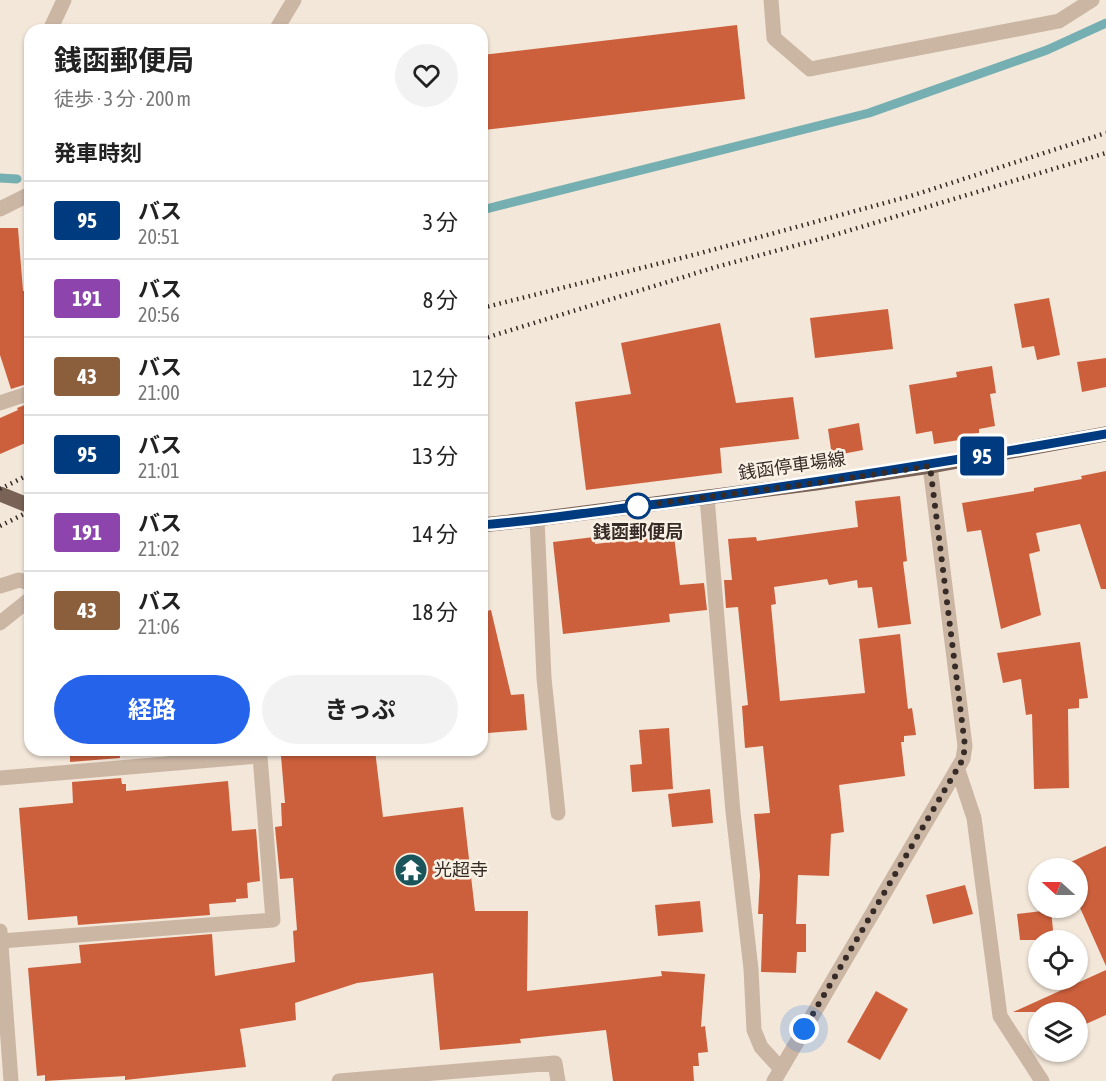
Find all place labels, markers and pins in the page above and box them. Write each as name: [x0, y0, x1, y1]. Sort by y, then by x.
marker: 銭函郵便局: [625, 493, 651, 519]
place label: 銭函郵便局: [592, 521, 683, 542]
temple icon: 光超寺: [393, 852, 429, 888]
place label: 光超寺: [434, 859, 488, 880]

